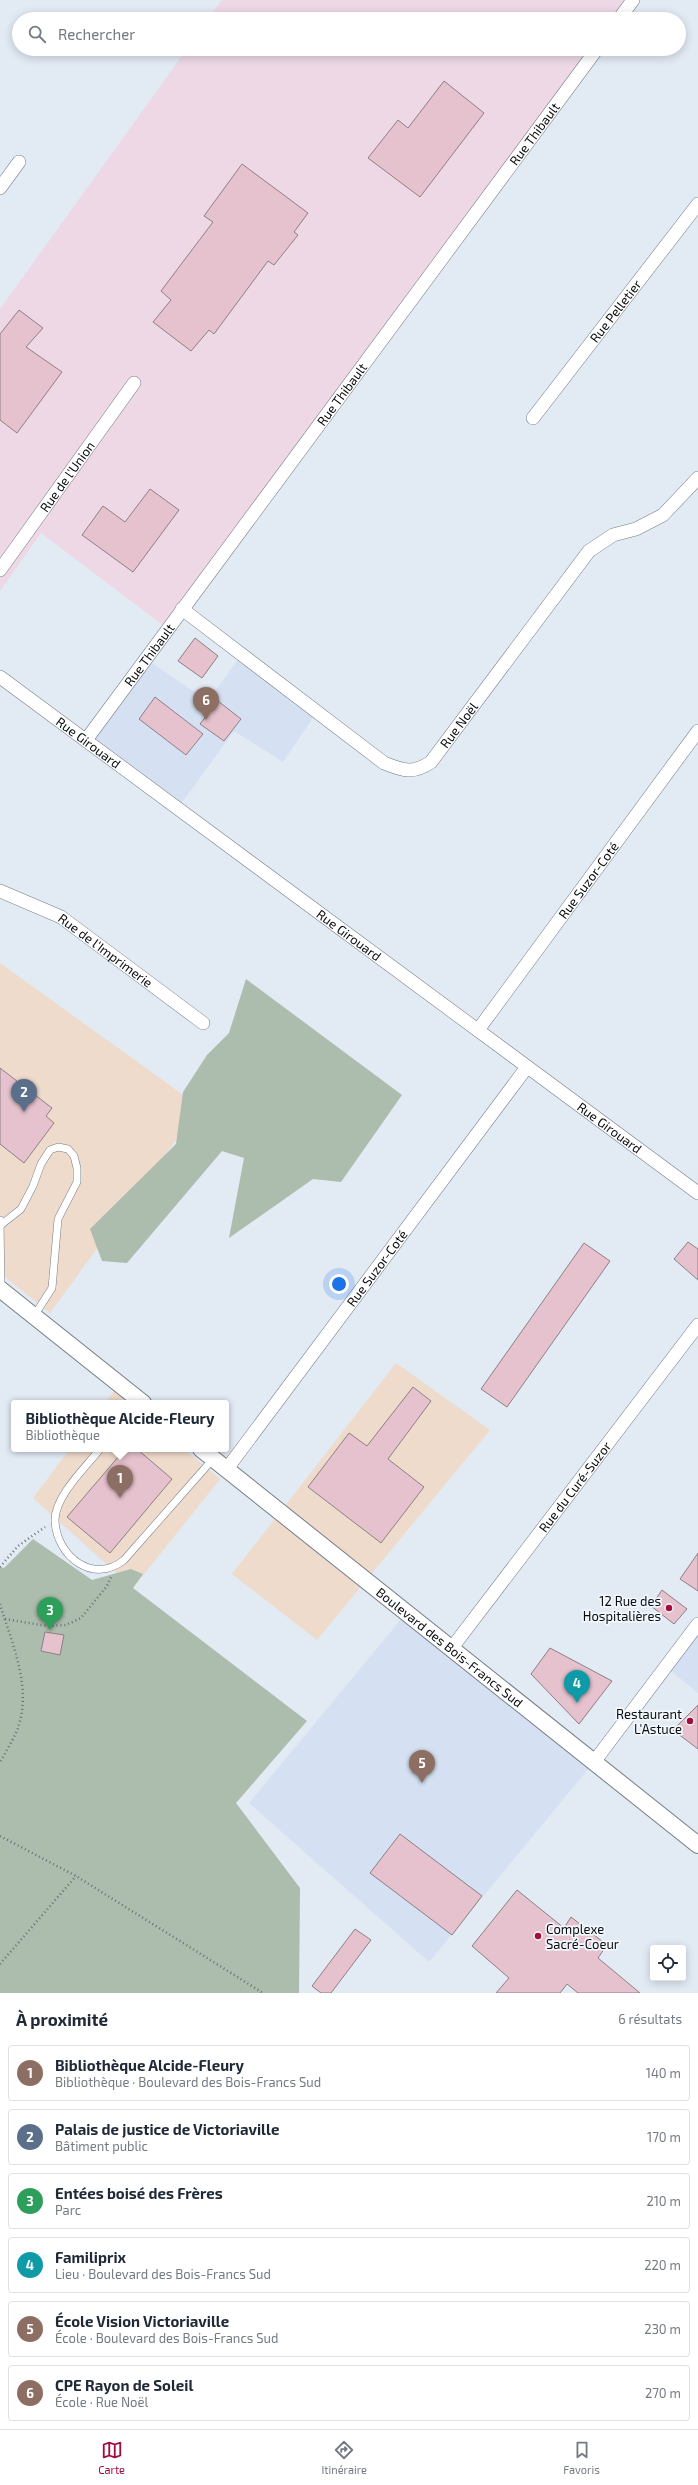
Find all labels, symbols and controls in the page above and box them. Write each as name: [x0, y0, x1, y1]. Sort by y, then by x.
search box: [12, 12, 686, 56]
icon: search: [26, 23, 48, 45]
text: Rechercher: [58, 25, 135, 43]
street label: Rue Thibault: [506, 99, 563, 168]
street label: Rue Pelletier: [586, 276, 645, 346]
street label: Rue Thibault: [313, 360, 370, 429]
street label: Rue de l'Union: [36, 438, 98, 515]
street label: Rue Thibault: [121, 620, 178, 689]
pin: 6: [193, 687, 219, 720]
street label: Rue Noël: [436, 699, 481, 751]
street label: Rue Girouard: [53, 713, 124, 772]
street label: Rue Suzor-Coté: [555, 839, 622, 922]
street label: Rue Girouard: [314, 906, 384, 964]
street label: Rue de l'Imprimerie: [55, 910, 156, 991]
pin: 2: [11, 1079, 37, 1112]
street label: Rue Girouard: [574, 1098, 645, 1157]
street label: Rue Suzor-Coté: [343, 1227, 411, 1309]
your location: [329, 1274, 349, 1294]
popup: [11, 1400, 229, 1452]
text: Bibliothèque Alcide-Fleury: [26, 1409, 214, 1427]
text: Bibliothèque: [26, 1427, 100, 1443]
street label: Rue du Curé-Suzor: [535, 1438, 614, 1535]
pin: 1: [107, 1465, 133, 1498]
street label: Boulevard des Bois-Francs Sud: [373, 1584, 526, 1710]
place label: 12 Rue des Hospitalières: [583, 1593, 661, 1624]
pin: 3: [37, 1597, 63, 1630]
marker: 12 Rue des Hospitalières: [664, 1603, 674, 1613]
pin: 4: [564, 1670, 590, 1703]
place label: Restaurant L'Astuce: [616, 1706, 682, 1737]
marker: Restaurant L'Astuce: [685, 1716, 695, 1726]
pin: 5: [409, 1750, 435, 1783]
place label: Complexe Sacré-Coeur: [546, 1921, 619, 1952]
marker: Complexe Sacré-Coeur: [533, 1931, 543, 1941]
map controls: [650, 1945, 686, 1981]
button: locate: [650, 1945, 686, 1981]
text: À proximité: [16, 2009, 108, 2029]
text: 6 résultats: [618, 2011, 682, 2027]
text: Bibliothèque Alcide-Fleury: [55, 2056, 244, 2074]
text: 1: [27, 2065, 33, 2081]
text: 140 m: [646, 2065, 681, 2081]
text: Bibliothèque · Boulevard des Bois-Francs Sud: [55, 2074, 321, 2090]
text: Palais de justice de Victoriaville: [55, 2120, 279, 2138]
text: 2: [26, 2129, 34, 2145]
text: 170 m: [647, 2129, 681, 2145]
text: Bâtiment public: [55, 2138, 148, 2154]
text: Entées boisé des Frères: [55, 2184, 223, 2202]
text: 3: [26, 2193, 34, 2209]
text: 210 m: [646, 2193, 681, 2209]
text: Parc: [55, 2202, 81, 2218]
text: Familiprix: [55, 2248, 126, 2266]
text: 4: [26, 2257, 34, 2273]
text: 220 m: [644, 2257, 681, 2273]
text: Lieu · Boulevard des Bois-Francs Sud: [55, 2266, 271, 2282]
text: École Vision Victoriaville: [55, 2312, 229, 2330]
text: 5: [26, 2321, 34, 2337]
text: 230 m: [644, 2321, 681, 2337]
text: École · Boulevard des Bois-Francs Sud: [55, 2330, 278, 2346]
text: CPE Rayon de Soleil: [55, 2376, 193, 2394]
text: 6: [26, 2385, 34, 2401]
text: 270 m: [645, 2385, 681, 2401]
text: École · Rue Noël: [55, 2394, 148, 2410]
tab: Carte: [98, 2439, 125, 2476]
tab: Itinéraire: [321, 2439, 367, 2476]
tab: Favoris: [563, 2439, 600, 2476]

